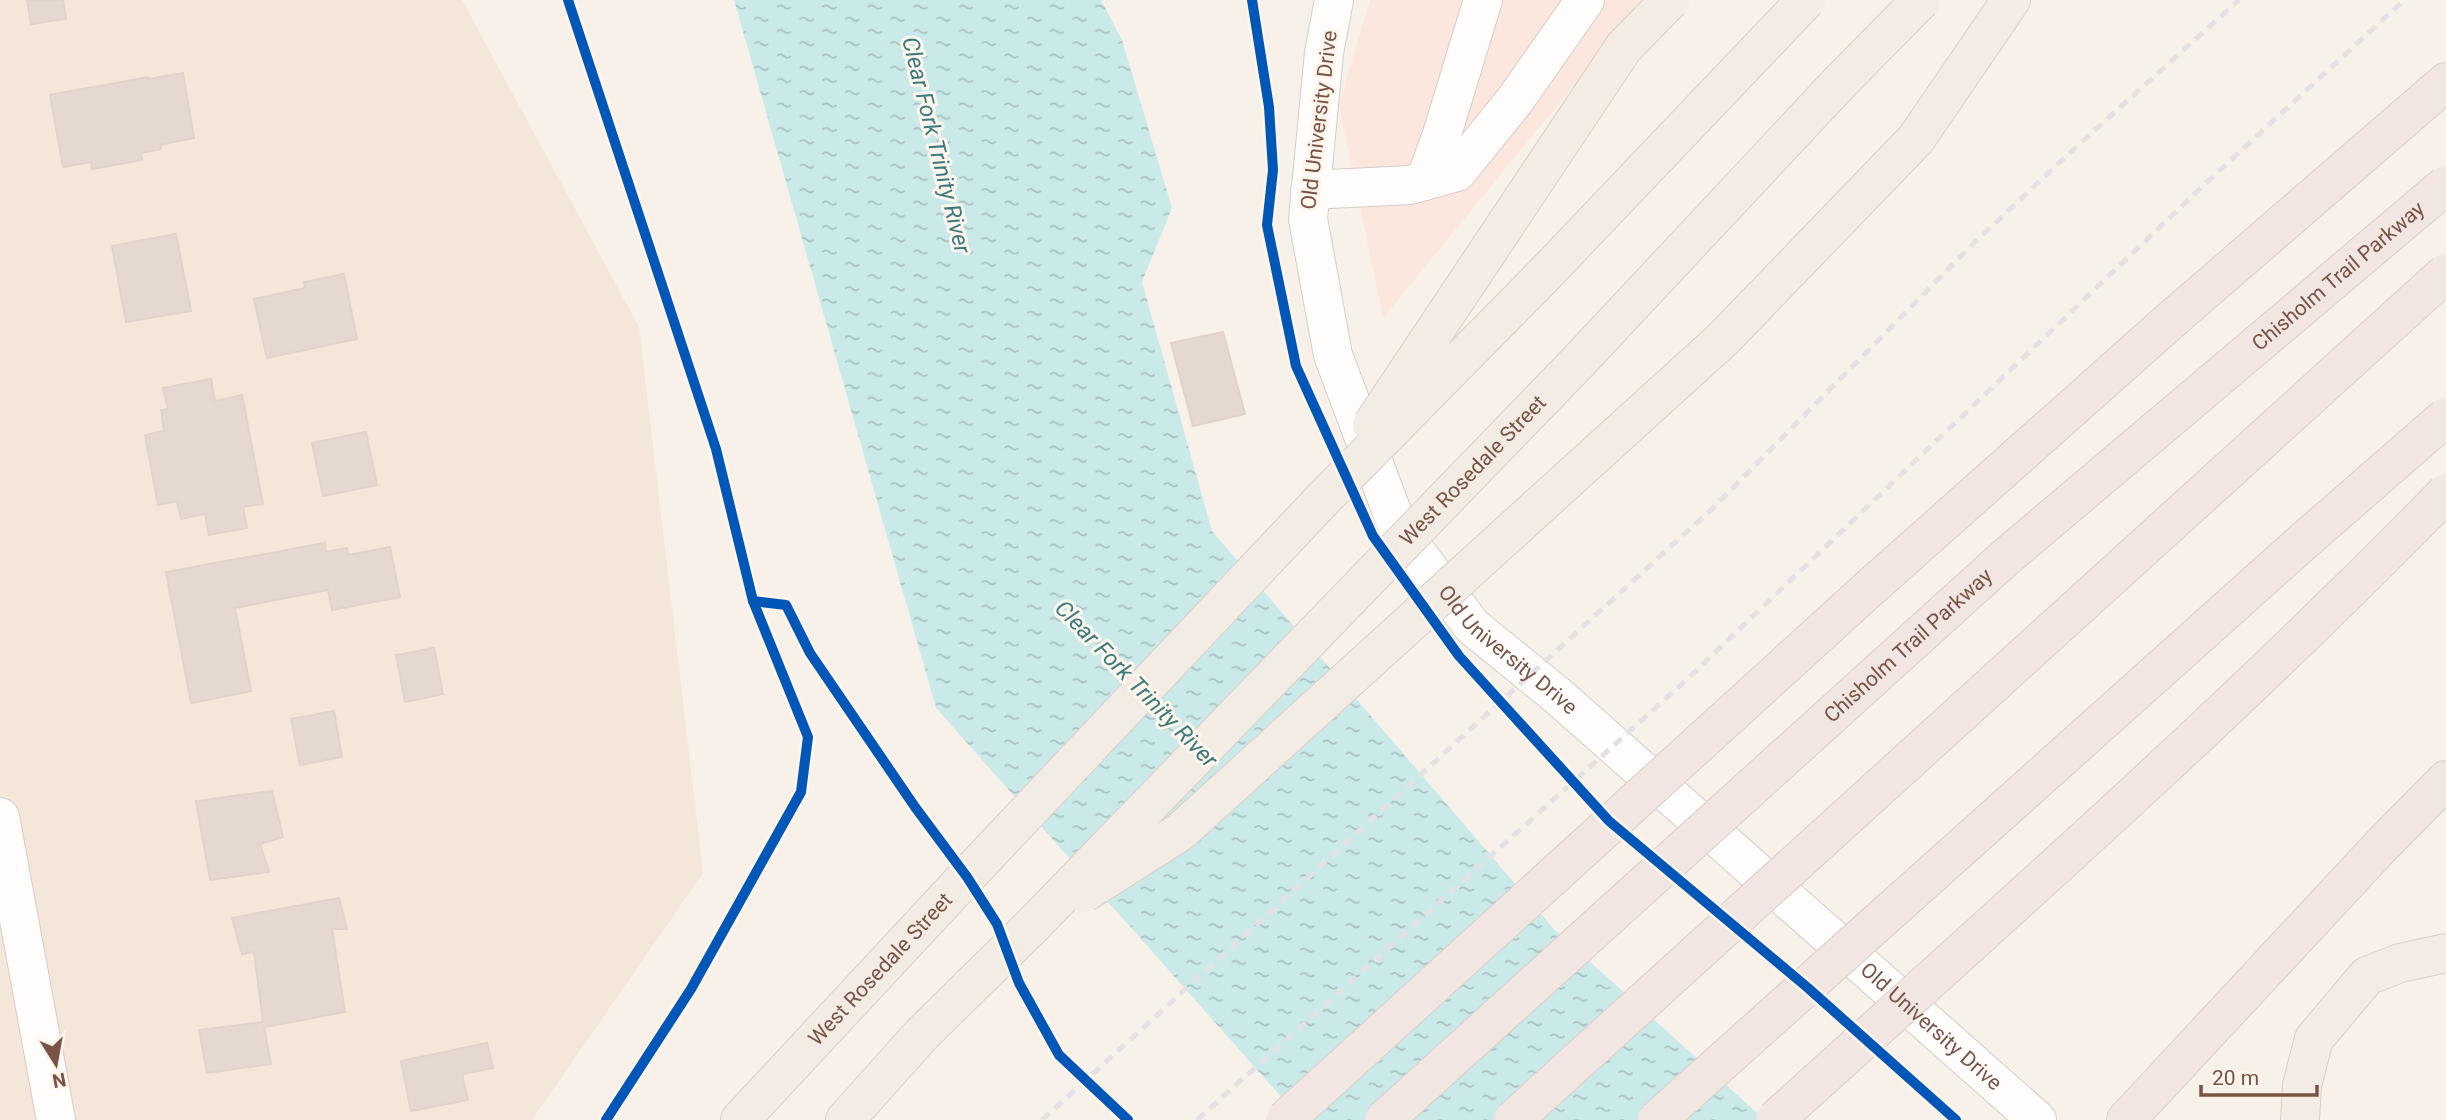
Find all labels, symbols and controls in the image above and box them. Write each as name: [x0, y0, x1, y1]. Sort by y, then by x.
street label: Old University Drive: [1296, 29, 1342, 211]
water label: Clear Fork Trinity River: [896, 34, 976, 257]
street label: Chisholm Trail Parkway: [2247, 197, 2429, 356]
street label: West Rosedale Street: [1395, 390, 1551, 550]
street label: Chisholm Trail Parkway: [1819, 564, 1997, 728]
street label: Old University Drive: [1434, 581, 1582, 719]
water label: Clear Fork Trinity River: [1049, 595, 1224, 774]
street label: West Rosedale Street: [804, 888, 957, 1050]
street label: Old University Drive: [1856, 958, 2007, 1095]
north arrow: [21, 1029, 91, 1099]
scale bar: [2201, 1054, 2316, 1098]
text: 20 m: [2212, 1066, 2259, 1090]
text: N: [50, 1068, 68, 1093]

